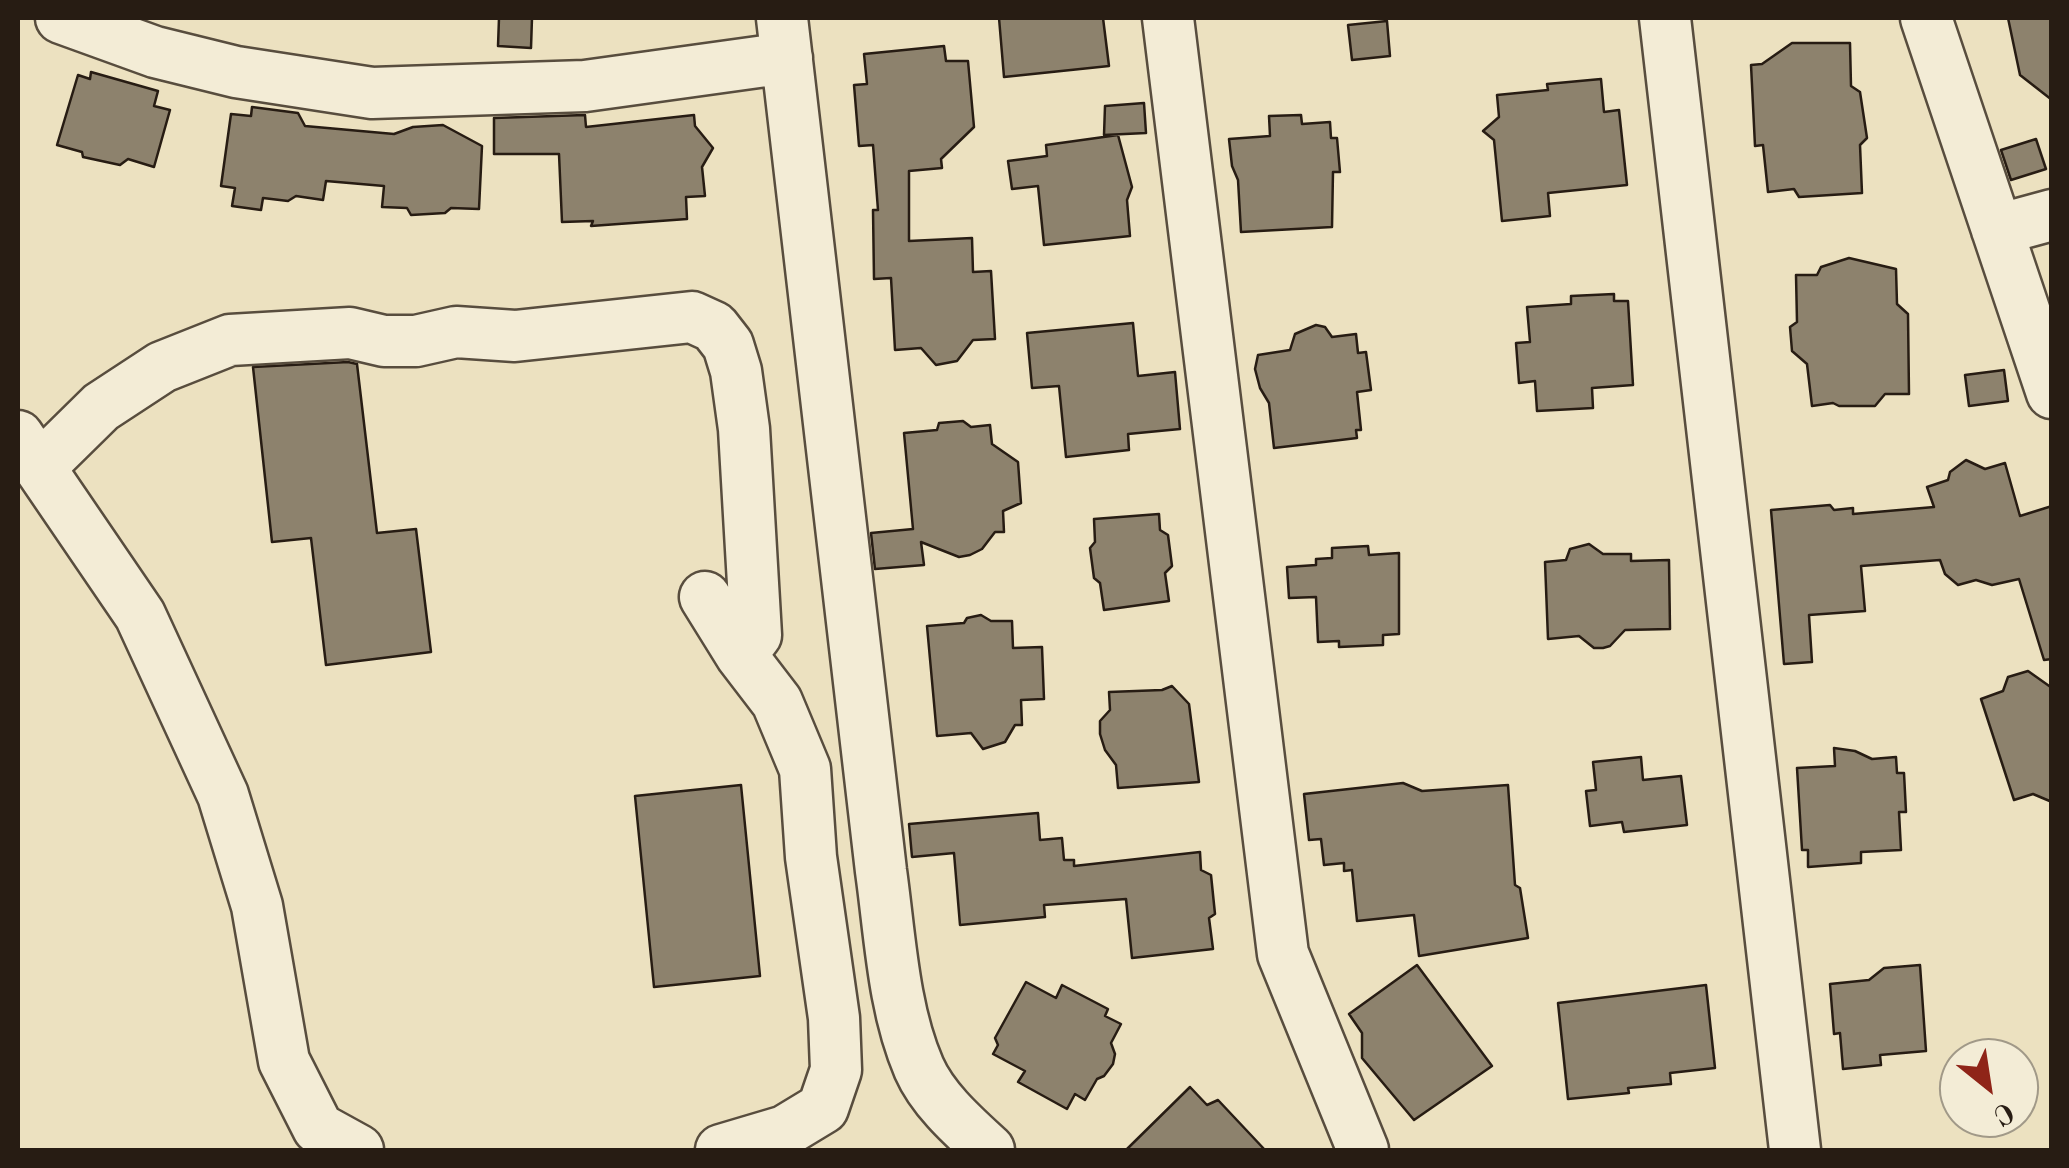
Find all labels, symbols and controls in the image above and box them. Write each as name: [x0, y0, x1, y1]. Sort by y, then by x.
north arrow: [1939, 1038, 2039, 1138]
text: С: [1988, 1095, 2018, 1129]

